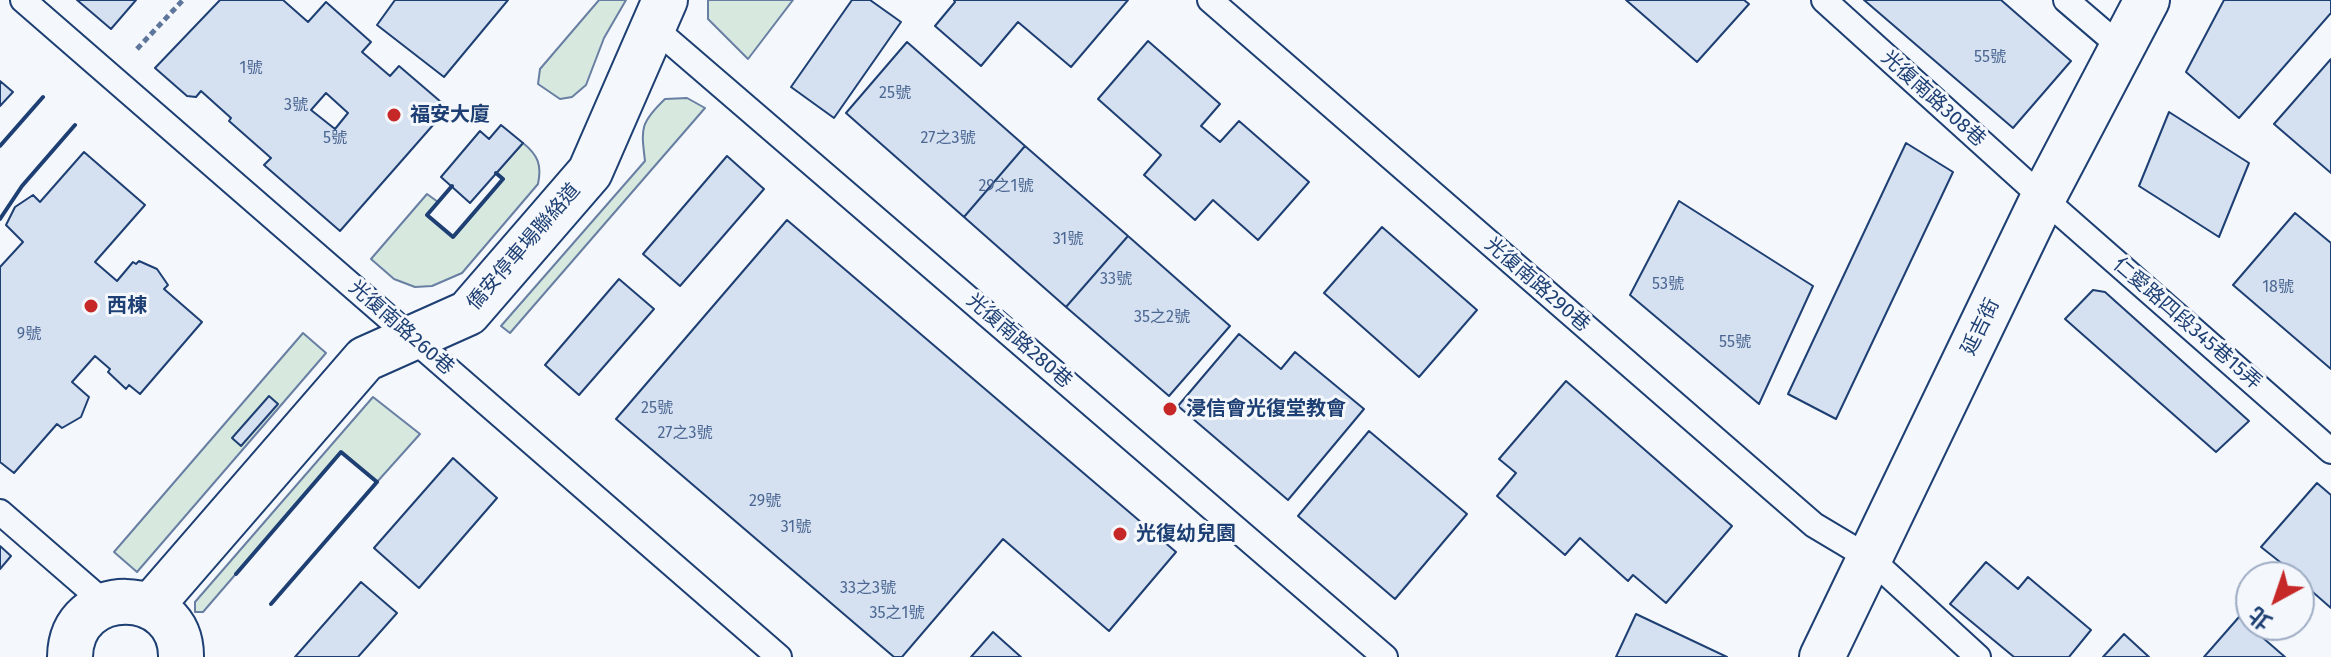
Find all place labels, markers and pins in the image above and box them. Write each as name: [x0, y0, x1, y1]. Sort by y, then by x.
place label: 福安大廈: [410, 103, 490, 127]
marker: 福安大廈: [385, 106, 403, 124]
place label: 西棟: [107, 294, 147, 318]
marker: 西棟: [82, 297, 100, 315]
place label: 浸信會光復堂教會: [1186, 397, 1346, 421]
marker: 浸信會光復堂教會: [1161, 400, 1179, 418]
place label: 光復幼兒園: [1136, 522, 1236, 546]
marker: 光復幼兒園: [1111, 525, 1129, 543]

